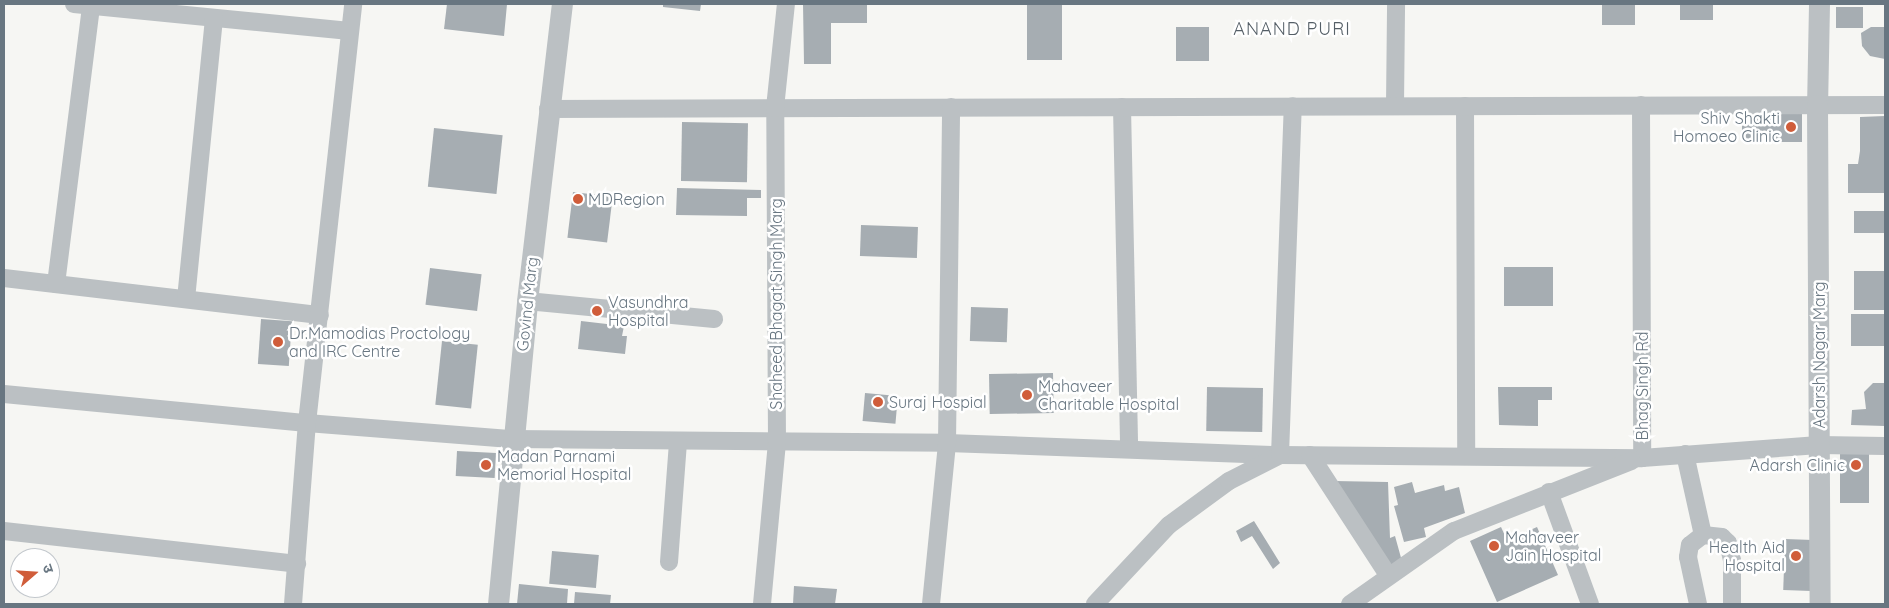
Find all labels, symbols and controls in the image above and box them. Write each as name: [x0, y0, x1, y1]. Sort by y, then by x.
district label: ANAND PURI: [1232, 18, 1352, 40]
place label: Shiv Shakti Homoeo Clinic: [1673, 108, 1780, 146]
marker: Shiv Shakti Homoeo Clinic: [1784, 120, 1798, 134]
place label: MDRegion: [588, 189, 665, 209]
marker: MDRegion: [572, 193, 584, 205]
street label: Shaheed Bhagat Singh Marg: [766, 198, 786, 410]
street label: Govind Marg: [513, 256, 541, 352]
street label: Adarsh Nagar Marg: [1809, 281, 1829, 429]
place label: Vasundhra Hospital: [608, 292, 688, 330]
marker: Vasundhra Hospital: [590, 304, 604, 318]
place label: Dr.Mamodias Proctology and IRC Centre: [289, 323, 470, 361]
street label: Bhag Singh Rd: [1632, 332, 1652, 440]
marker: Dr.Mamodias Proctology and IRC Centre: [271, 335, 285, 349]
place label: Mahaveer Charitable Hospital: [1038, 376, 1179, 414]
marker: Mahaveer Charitable Hospital: [1020, 388, 1034, 402]
place label: Suraj Hospial: [889, 392, 987, 412]
marker: Suraj Hospial: [871, 395, 885, 409]
place label: Madan Parnami Memorial Hospital: [497, 446, 631, 484]
place label: Adarsh Clinic: [1750, 455, 1845, 475]
marker: Madan Parnami Memorial Hospital: [479, 458, 493, 472]
marker: Adarsh Clinic: [1849, 458, 1863, 472]
place label: Mahaveer Jain Hospital: [1505, 527, 1601, 565]
place label: Health Aid Hospital: [1709, 537, 1785, 575]
marker: Mahaveer Jain Hospital: [1487, 539, 1501, 553]
north arrow: [10, 548, 60, 598]
marker: Health Aid Hospital: [1789, 549, 1803, 563]
text: उ: [38, 562, 58, 575]

